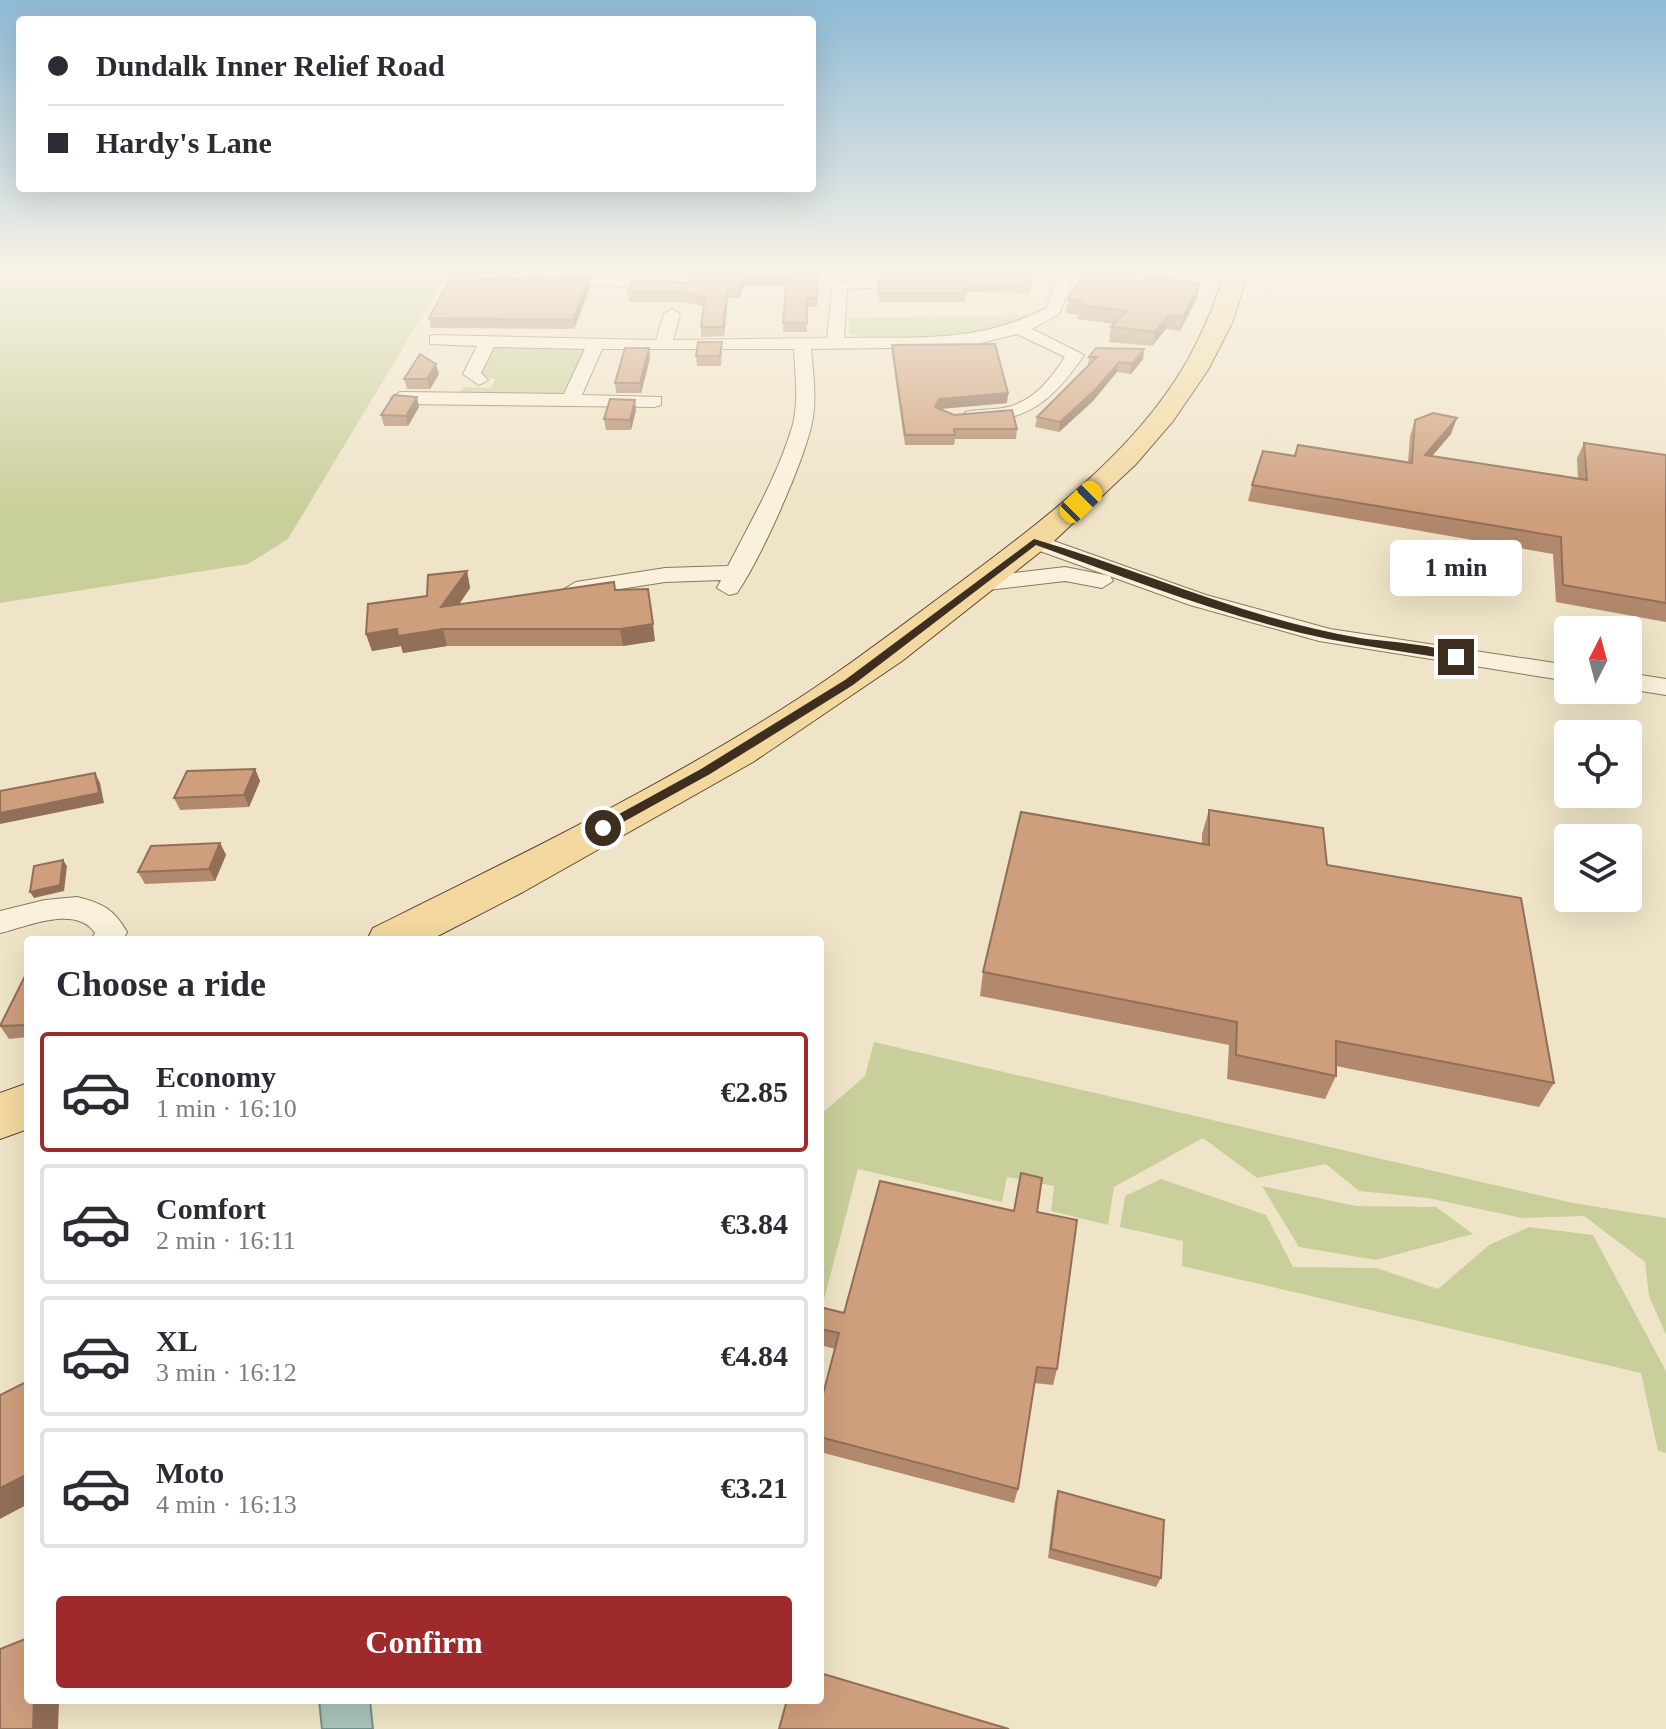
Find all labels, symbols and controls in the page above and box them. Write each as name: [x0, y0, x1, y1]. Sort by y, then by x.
text: Dundalk Inner Relief Road: [96, 49, 445, 82]
text: Hardy's Lane: [96, 126, 272, 159]
car: [1055, 477, 1107, 527]
callout: 1 min: [1390, 541, 1522, 597]
text: 1 min: [1425, 553, 1487, 582]
north arrow: [1554, 616, 1642, 704]
map controls: [1554, 616, 1642, 912]
route end: [1438, 639, 1474, 675]
button: locate: [1554, 720, 1642, 808]
route start: [585, 810, 621, 846]
button: layers: [1554, 824, 1642, 912]
text: Choose a ride: [56, 964, 266, 1004]
icon: car: [60, 1056, 132, 1128]
text: Economy: [156, 1060, 276, 1093]
text: €2.85: [721, 1075, 788, 1108]
text: 1 min · 16:10: [156, 1094, 297, 1123]
icon: car: [60, 1188, 132, 1260]
text: Comfort: [156, 1192, 266, 1225]
text: €3.84: [721, 1207, 788, 1240]
text: 2 min · 16:11: [156, 1226, 296, 1255]
icon: car: [60, 1320, 132, 1392]
text: XL: [156, 1324, 198, 1357]
text: €4.84: [721, 1339, 788, 1372]
text: 3 min · 16:12: [156, 1358, 297, 1387]
icon: car: [60, 1452, 132, 1524]
text: Moto: [156, 1456, 224, 1489]
text: €3.21: [721, 1471, 788, 1504]
text: 4 min · 16:13: [156, 1490, 297, 1519]
button: Confirm: [56, 1596, 792, 1688]

